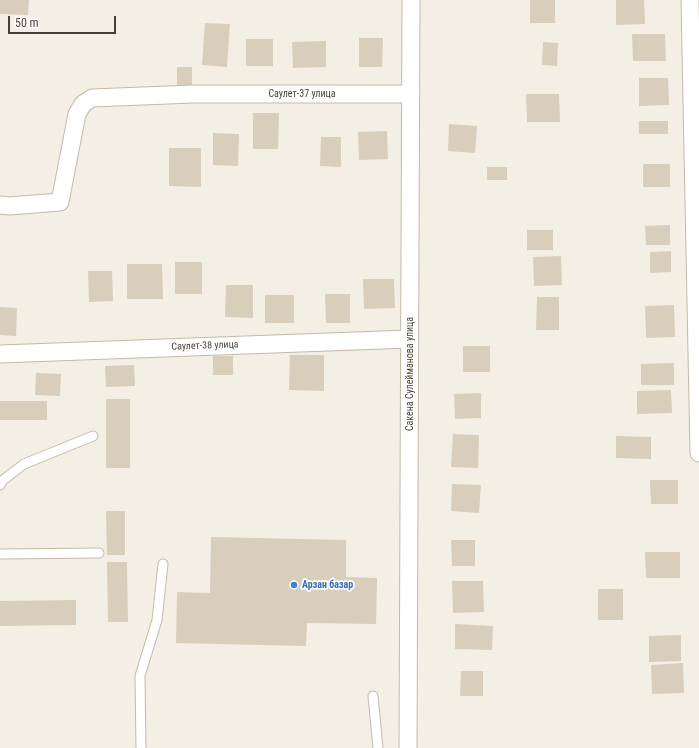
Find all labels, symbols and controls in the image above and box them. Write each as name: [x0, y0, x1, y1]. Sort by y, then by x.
scale bar: [10, 8, 118, 34]
text: 50 m: [15, 16, 39, 30]
street label: Саулет-37 улица: [268, 88, 336, 100]
street label: Сакена Сулейманова улица: [404, 317, 416, 431]
street label: Саулет-38 улица: [171, 339, 239, 353]
place label: Арзан базар: [302, 579, 353, 591]
marker: Арзан базар: [289, 580, 299, 590]

